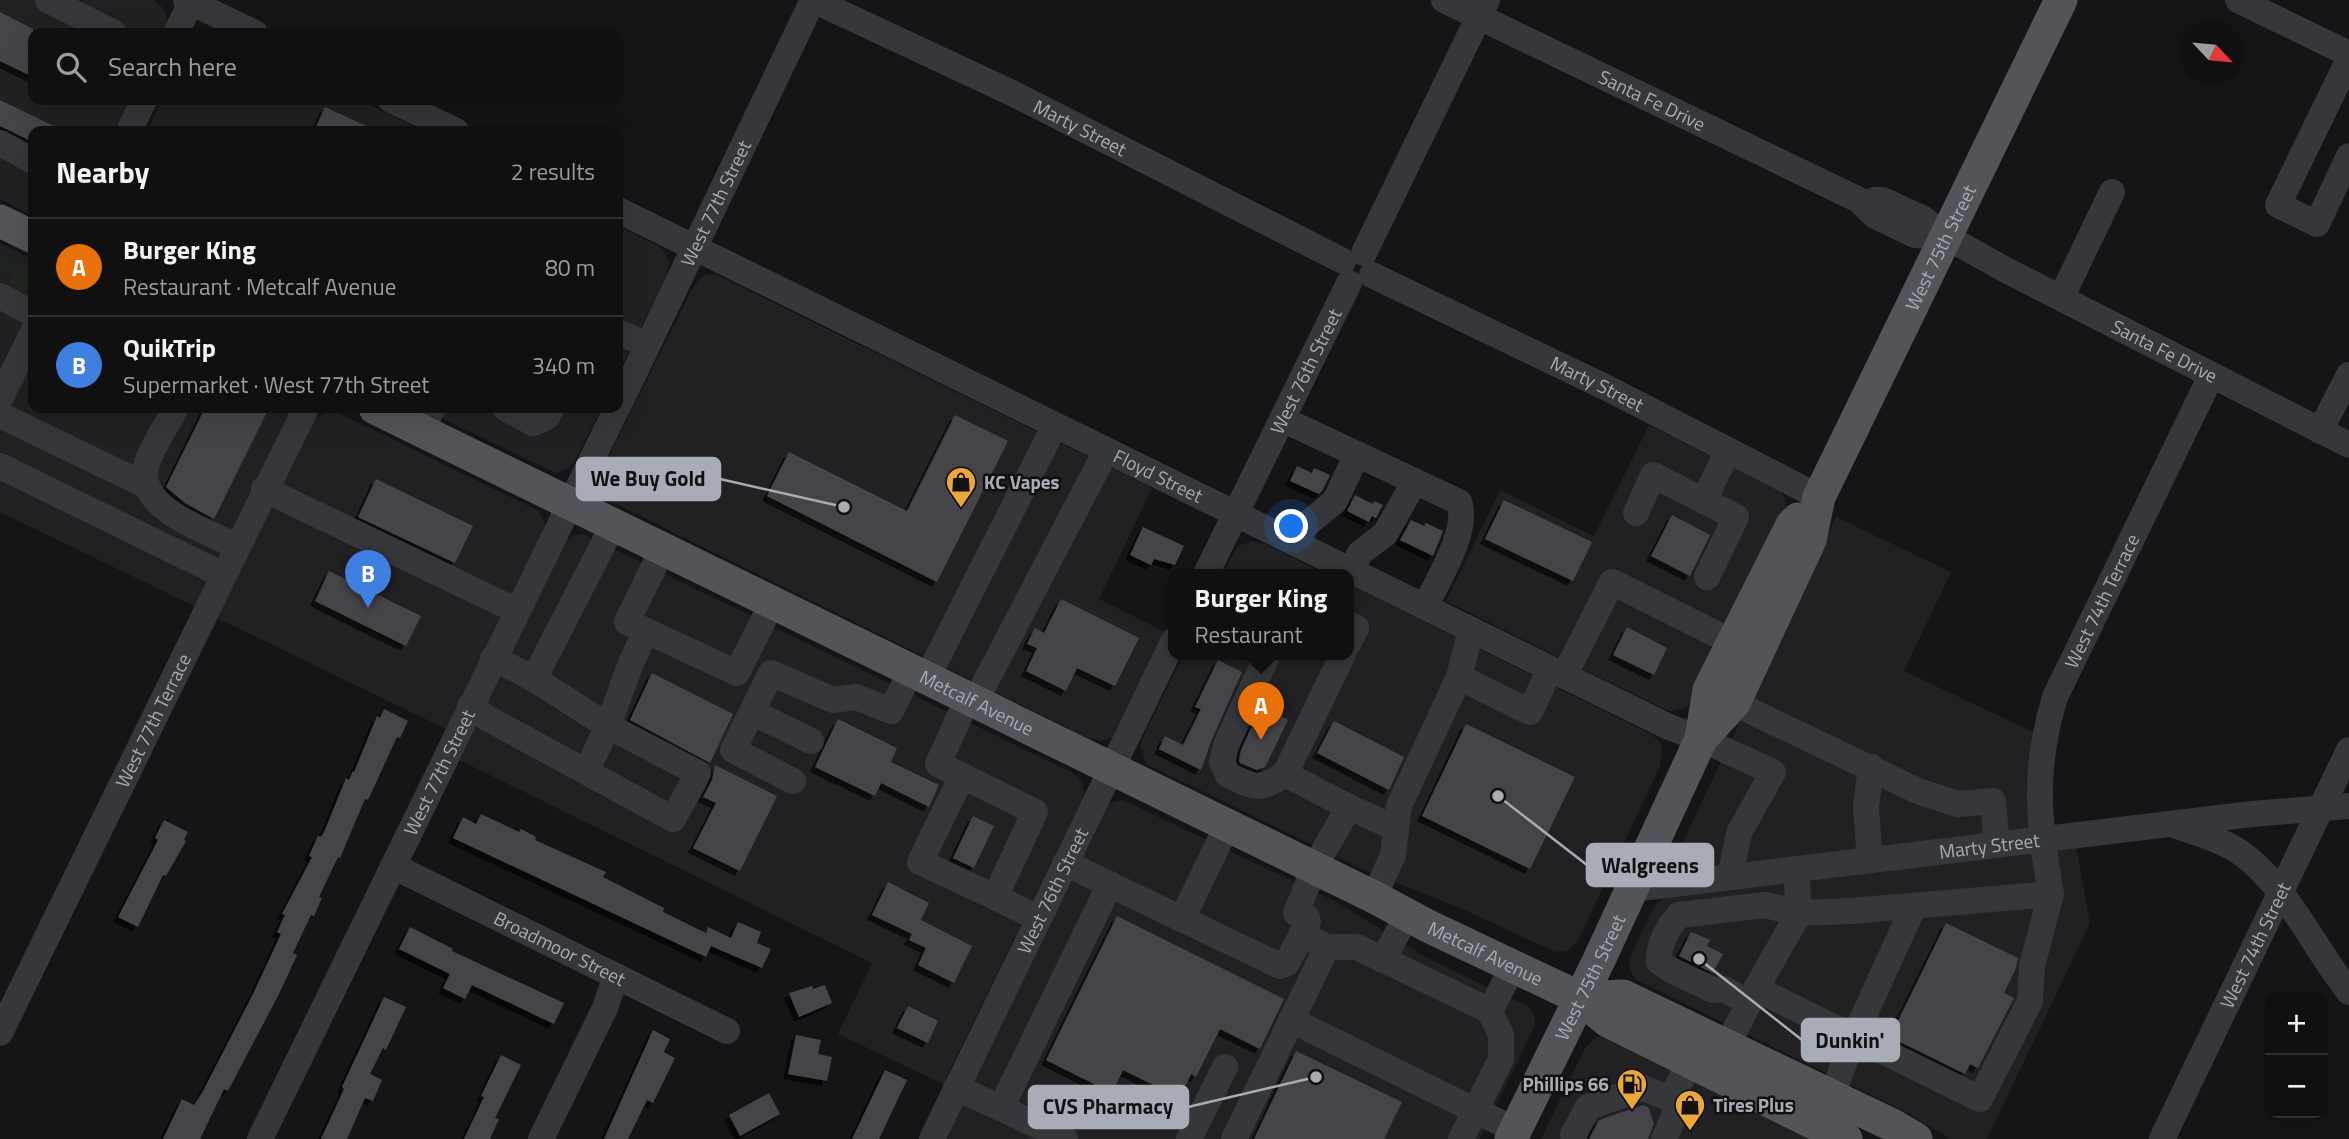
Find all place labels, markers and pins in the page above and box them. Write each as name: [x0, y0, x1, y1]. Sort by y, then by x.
callout: We Buy Gold: [577, 458, 720, 500]
shop icon: KC Vapes: [944, 465, 978, 509]
place label: KC Vapes: [984, 467, 1059, 496]
pin: B: [345, 550, 391, 608]
pin: A: [1238, 682, 1284, 740]
callout: Walgreens: [1587, 844, 1713, 886]
callout: Dunkin': [1802, 1019, 1899, 1061]
fuel station icon: Phillips 66: [1615, 1067, 1649, 1111]
place label: Phillips 66: [1522, 1069, 1609, 1098]
callout: CVS Pharmacy: [1029, 1086, 1188, 1128]
shop icon: Tires Plus: [1673, 1088, 1707, 1132]
place label: Tires Plus: [1713, 1090, 1794, 1119]

